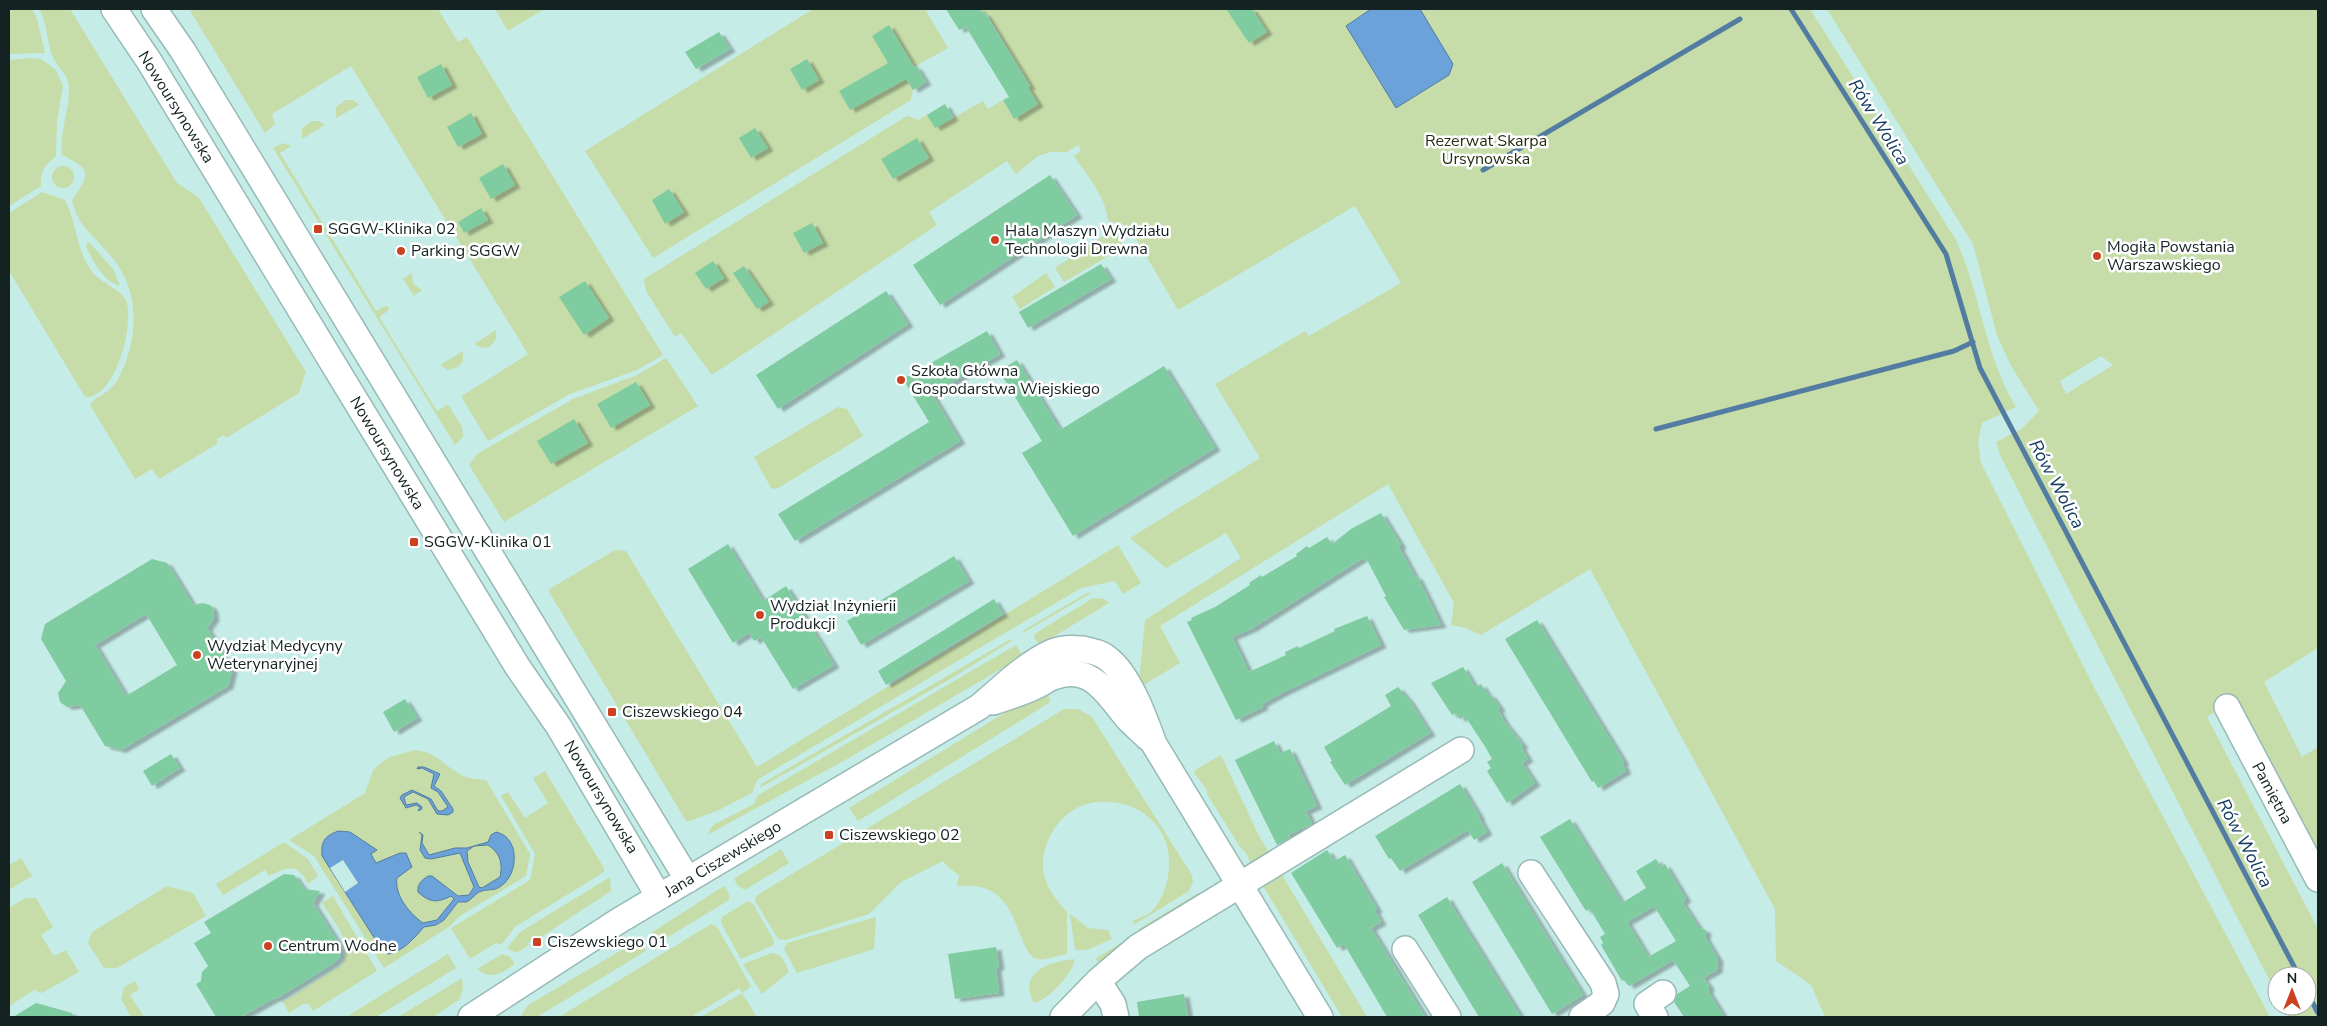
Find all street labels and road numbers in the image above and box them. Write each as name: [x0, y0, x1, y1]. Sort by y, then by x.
street label: Nowoursynowska: [133, 47, 219, 167]
street label: Nowoursynowska: [344, 392, 430, 514]
street label: Nowoursynowska: [558, 736, 644, 858]
street label: Pamiętna: [2246, 758, 2298, 828]
street label: Jana Ciszewskiego: [660, 815, 786, 903]

